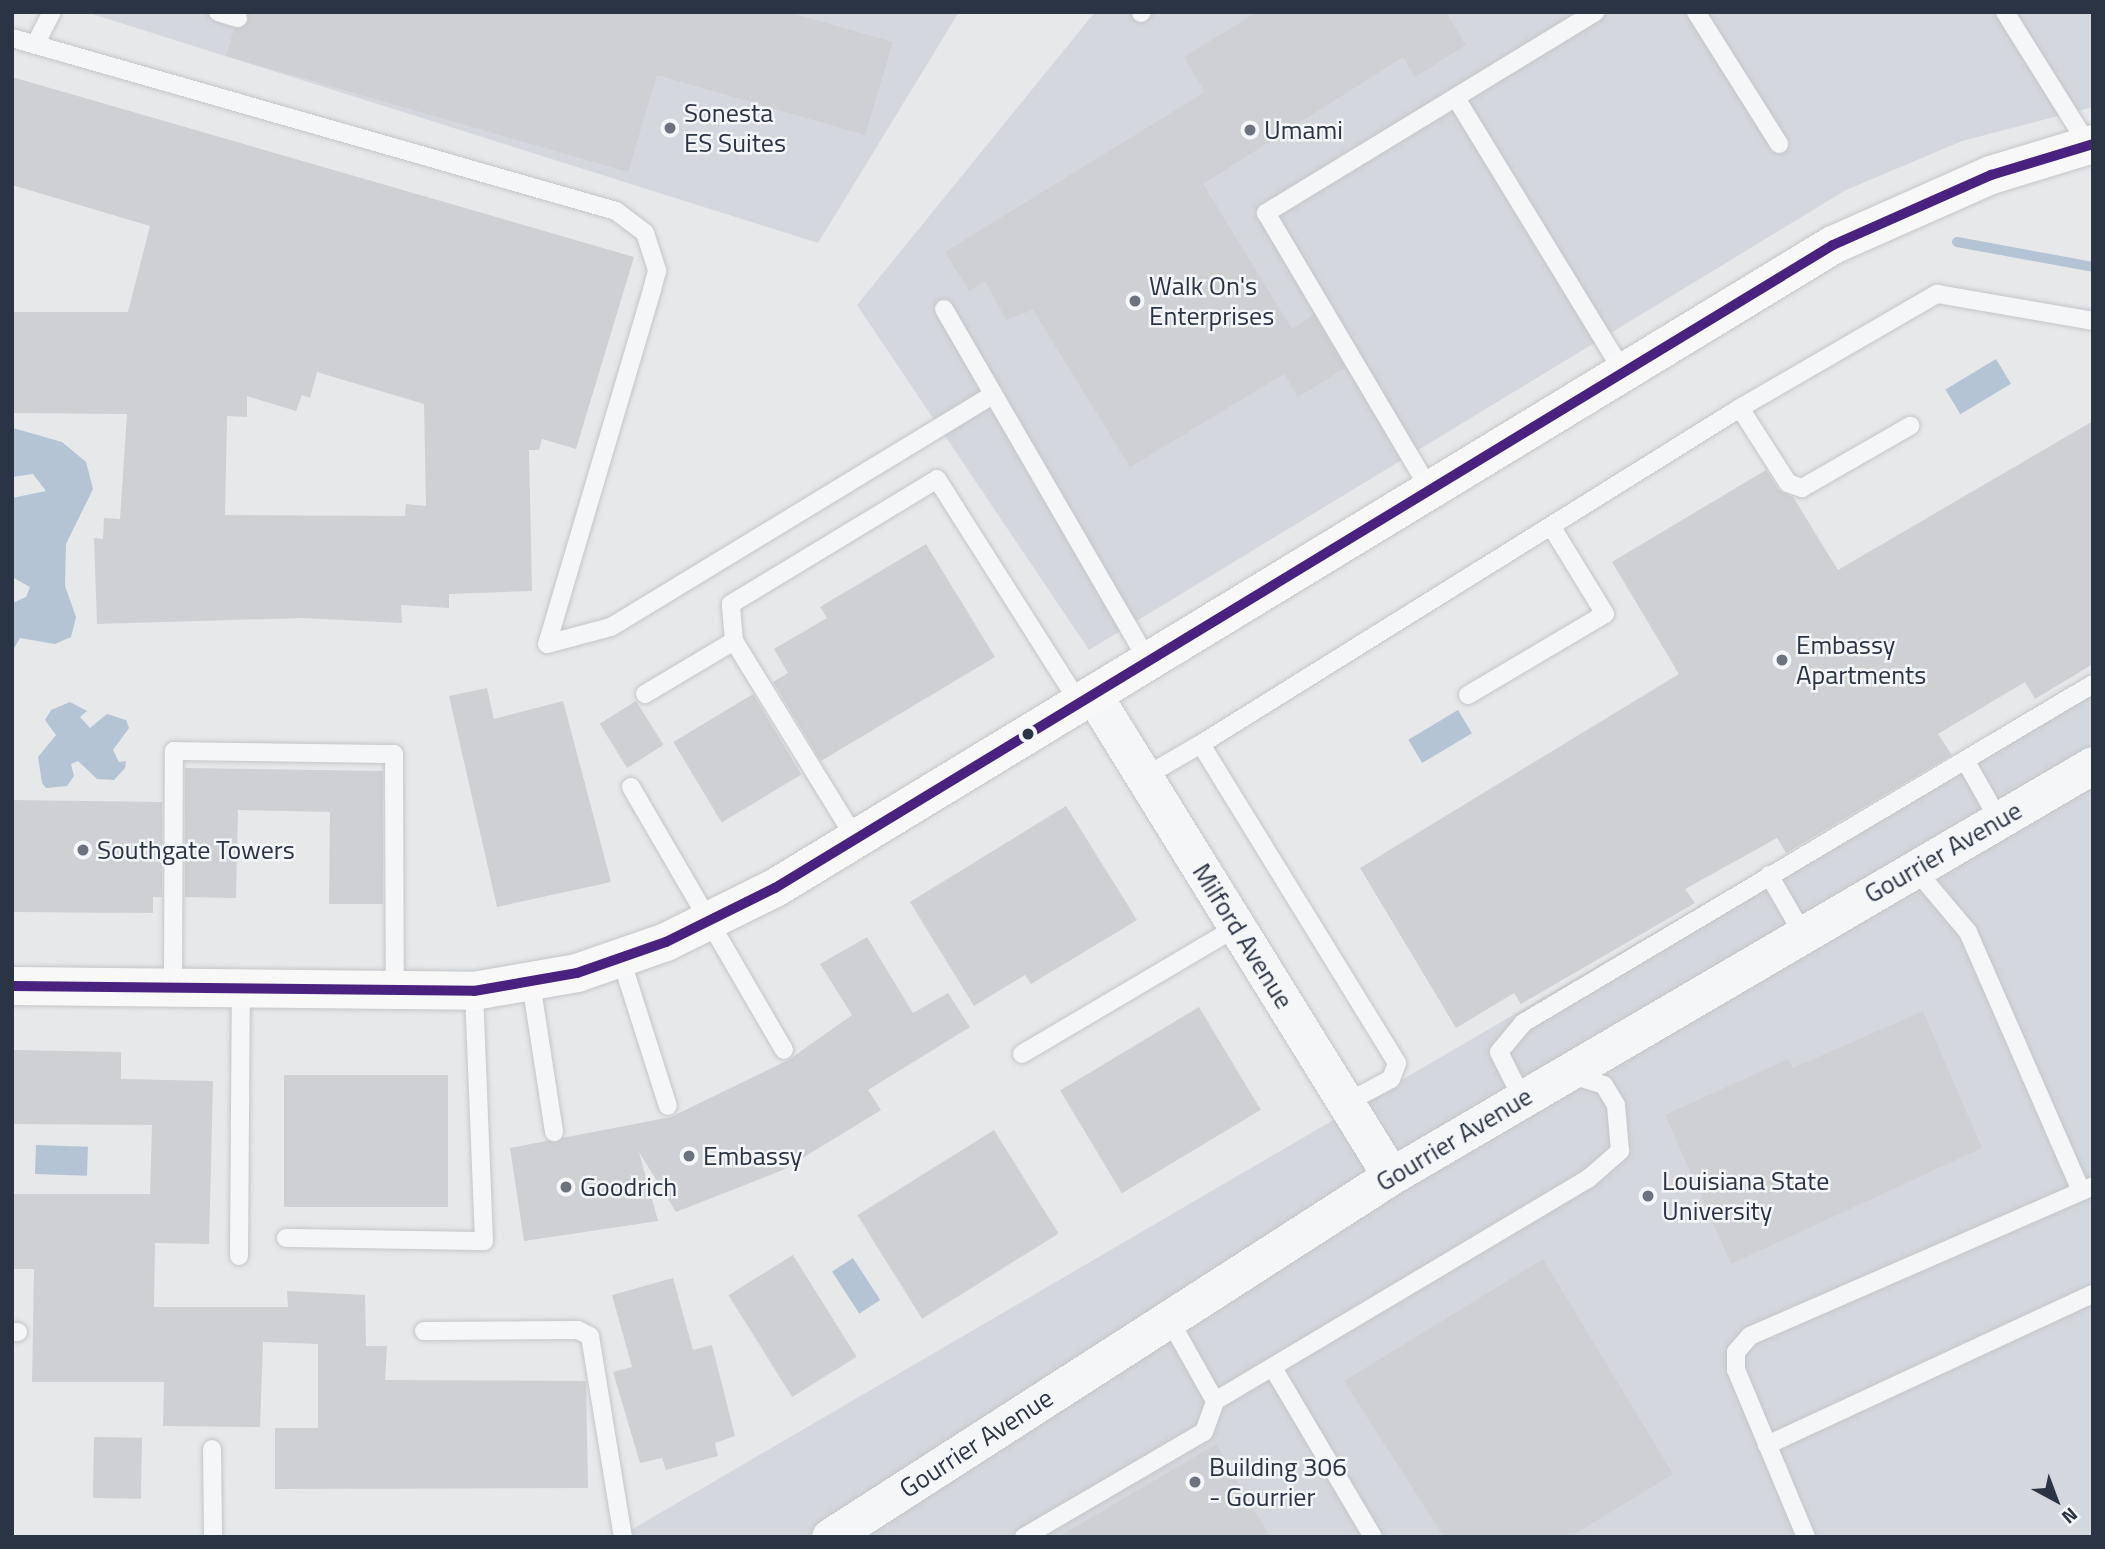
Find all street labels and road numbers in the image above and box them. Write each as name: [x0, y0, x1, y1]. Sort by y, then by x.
street label: Gourrier Avenue: [1859, 794, 2027, 910]
street label: Milford Avenue: [1186, 858, 1300, 1014]
street label: Gourrier Avenue: [1370, 1080, 1538, 1198]
street label: Gourrier Avenue: [894, 1382, 1058, 1504]

